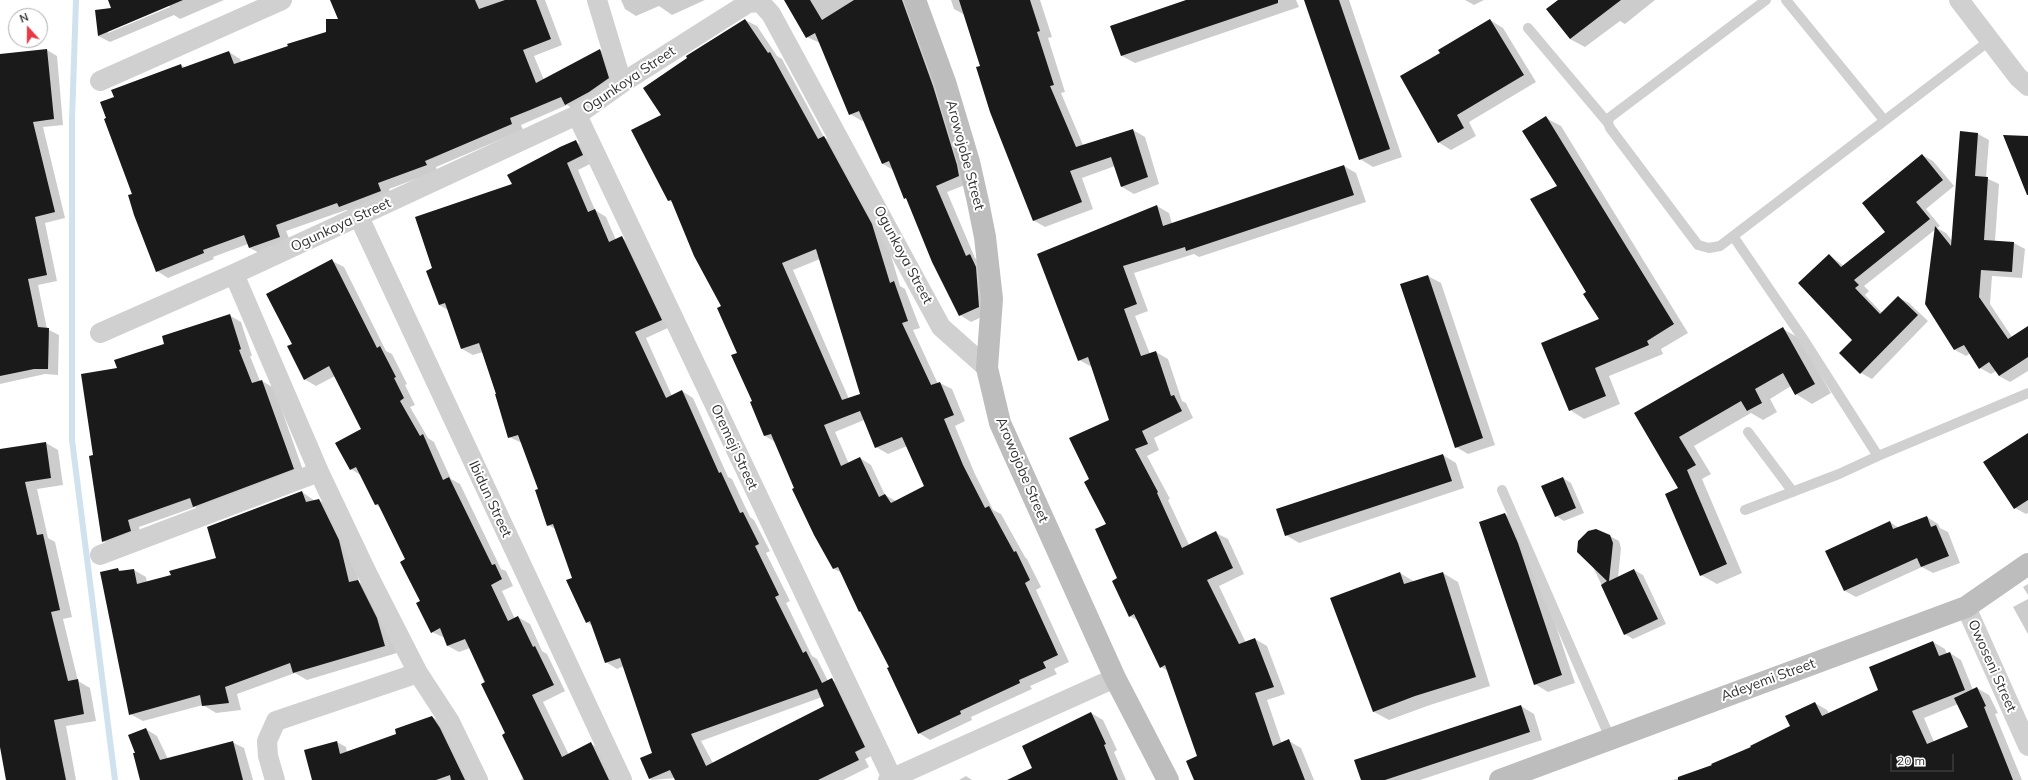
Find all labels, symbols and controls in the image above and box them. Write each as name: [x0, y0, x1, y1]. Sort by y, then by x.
north arrow: [8, 8, 48, 48]
text: N: [18, 10, 30, 26]
street label: Ogunkoya Street: [579, 43, 679, 117]
street label: Arowojobe Street: [942, 98, 988, 212]
street label: Ogunkoya Street: [288, 194, 394, 256]
street label: Ogunkoya Street: [870, 203, 936, 307]
street label: Oremeji Street: [707, 402, 761, 492]
street label: Arowojobe Street: [992, 415, 1052, 525]
street label: Ibidun Street: [465, 458, 515, 540]
street label: Owoseni Street: [1964, 617, 2020, 715]
street label: Adeyemi Street: [1719, 655, 1817, 705]
scale bar: [1892, 746, 1956, 772]
text: 20 m: [1897, 753, 1925, 768]

